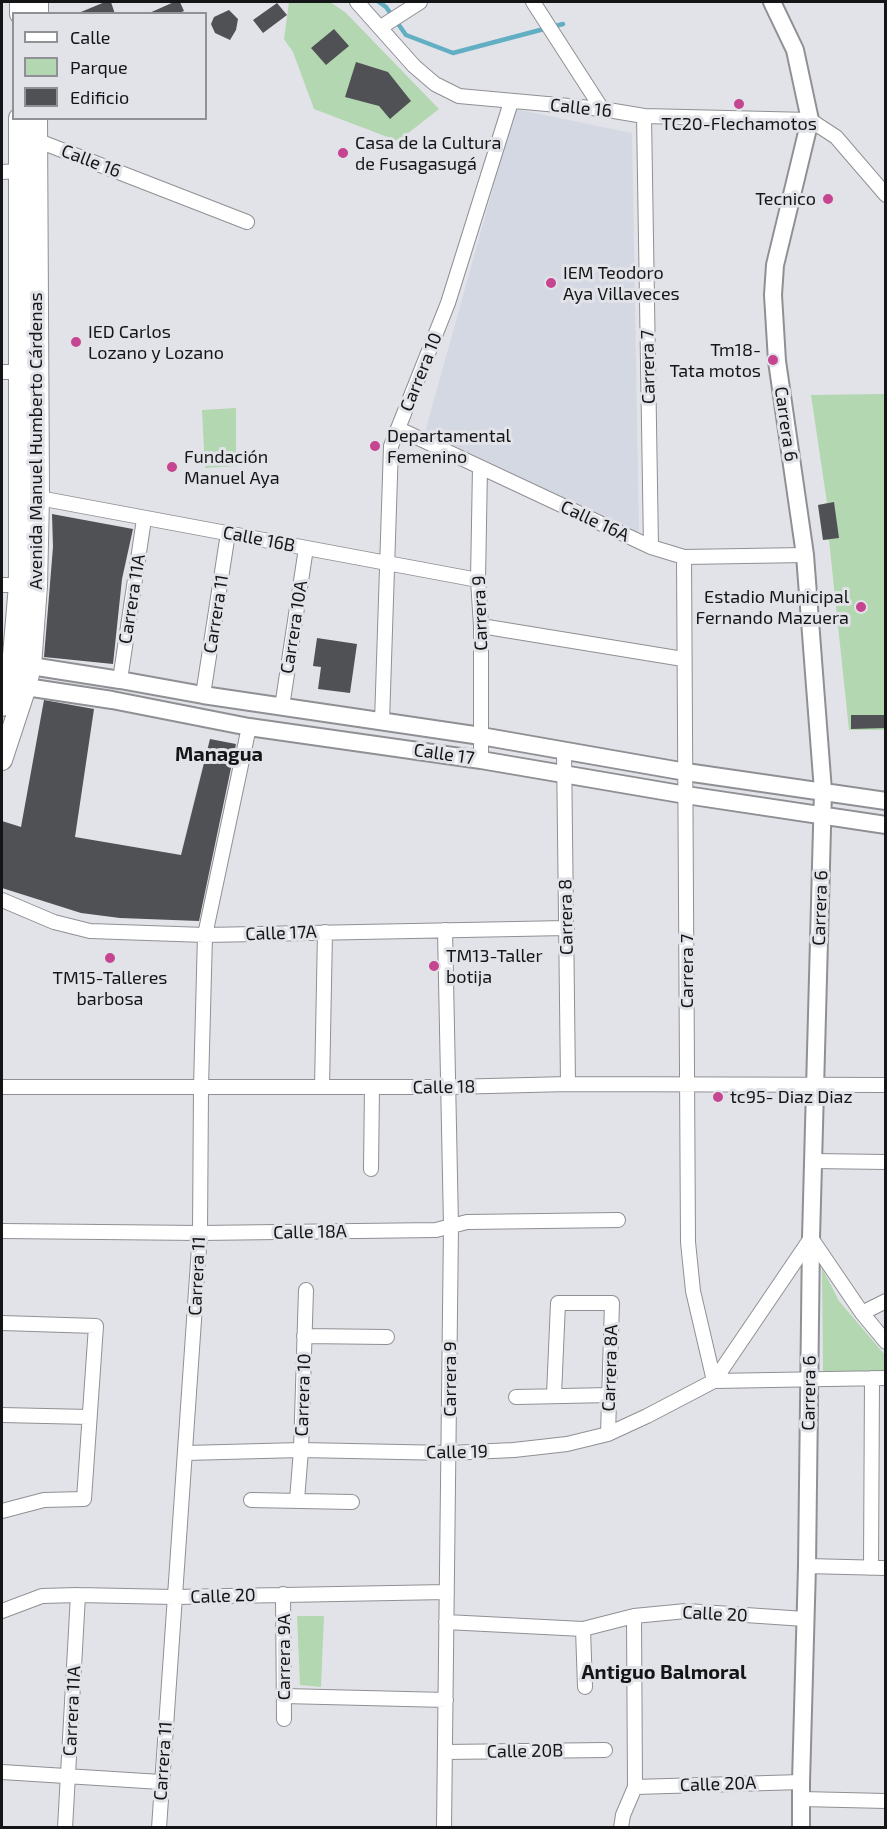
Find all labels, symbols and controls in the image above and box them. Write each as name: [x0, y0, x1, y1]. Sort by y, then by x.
legend: [12, 12, 207, 120]
text: Calle: [70, 26, 111, 48]
text: Parque: [70, 56, 128, 78]
text: Edificio: [70, 86, 129, 108]
street label: Calle 16: [549, 94, 613, 122]
marker: TC20-Flechamotos: [732, 97, 746, 111]
place label: TC20-Flechamotos: [661, 113, 817, 135]
place label: Casa de la Cultura de Fusagasugá: [355, 132, 501, 174]
street label: Calle 16: [58, 140, 124, 182]
marker: Casa de la Cultura de Fusagasugá: [336, 146, 350, 160]
place label: Tecnico: [755, 188, 816, 210]
marker: Tecnico: [821, 192, 835, 206]
place label: IEM Teodoro Aya Villaveces: [563, 262, 680, 304]
marker: IEM Teodoro Aya Villaveces: [544, 276, 558, 290]
street label: Avenida Manuel Humberto Cárdenas: [25, 292, 47, 590]
place label: IED Carlos Lozano y Lozano: [88, 321, 224, 364]
street label: Carrera 10: [395, 329, 447, 415]
street label: Carrera 7: [637, 330, 659, 404]
marker: IED Carlos Lozano y Lozano: [69, 335, 83, 349]
place label: Tm18- Tata motos: [669, 339, 761, 382]
marker: Tm18- Tata motos: [766, 353, 780, 367]
street label: Carrera 6: [770, 385, 802, 463]
place label: Departamental Femenino: [387, 425, 511, 468]
marker: Departamental Femenino: [368, 439, 382, 453]
place label: Fundación Manuel Aya: [184, 446, 280, 488]
marker: Fundación Manuel Aya: [165, 460, 179, 474]
street label: Calle 16A: [557, 496, 633, 546]
street label: Calle 16B: [221, 521, 297, 557]
street label: Carrera 11A: [114, 553, 150, 645]
street label: Carrera 11: [199, 573, 233, 655]
street label: Carrera 9: [468, 575, 492, 651]
street label: Carrera 10A: [276, 579, 312, 675]
place label: Estadio Municipal Fernando Mazuera: [695, 586, 849, 628]
marker: Estadio Municipal Fernando Mazuera: [854, 600, 868, 614]
street label: Calle 17: [412, 739, 476, 769]
district label: Managua: [175, 742, 263, 766]
street label: Carrera 6: [808, 870, 832, 946]
street label: Carrera 8: [555, 879, 577, 955]
street label: Calle 17A: [245, 921, 317, 945]
street label: Carrera 7: [676, 934, 698, 1008]
place label: TM13-Taller botija: [446, 945, 543, 988]
marker: TM15-Talleres barbosa: [103, 951, 117, 965]
marker: TM13-Taller botija: [427, 959, 441, 973]
place label: TM15-Talleres barbosa: [53, 967, 167, 1010]
street label: Calle 18: [413, 1076, 475, 1098]
place label: tc95- Diaz Diaz: [730, 1086, 853, 1108]
marker: tc95- Diaz Diaz: [711, 1090, 725, 1104]
street label: Calle 18A: [273, 1221, 347, 1243]
street label: Carrera 11: [184, 1236, 210, 1316]
street label: Carrera 8A: [598, 1324, 622, 1412]
street label: Carrera 9: [439, 1341, 461, 1417]
street label: Carrera 10: [291, 1353, 315, 1437]
street label: Carrera 6: [798, 1355, 820, 1431]
street label: Calle 19: [426, 1441, 488, 1463]
street label: Calle 20: [190, 1584, 256, 1608]
street label: Calle 20: [682, 1602, 748, 1626]
street label: Carrera 9A: [273, 1614, 295, 1700]
district label: Antiguo Balmoral: [581, 1660, 747, 1684]
street label: Carrera 11A: [59, 1665, 85, 1757]
street label: Carrera 11: [149, 1721, 177, 1801]
street label: Calle 20B: [486, 1740, 564, 1762]
street label: Calle 20A: [679, 1772, 757, 1796]

